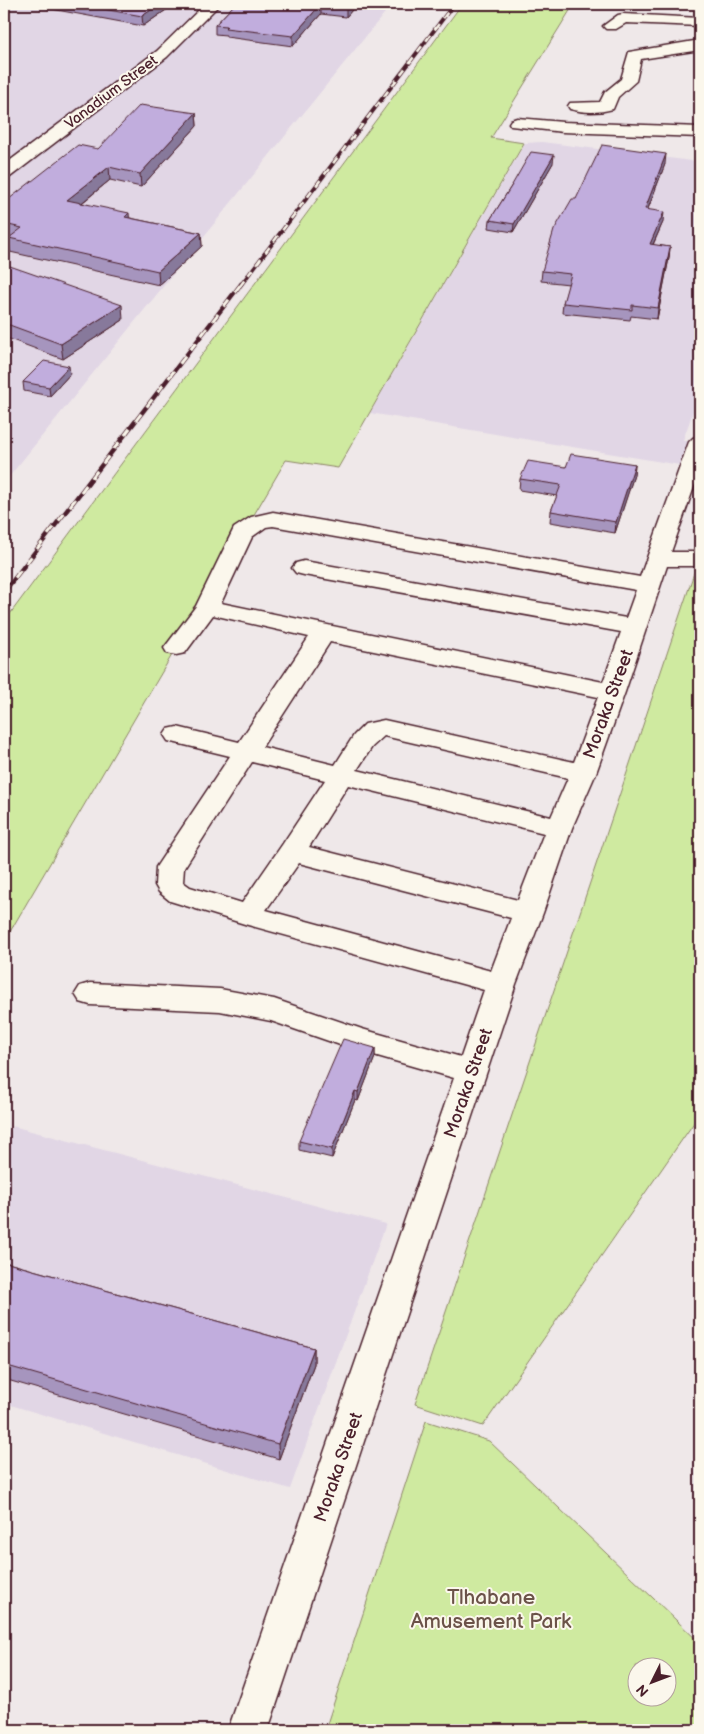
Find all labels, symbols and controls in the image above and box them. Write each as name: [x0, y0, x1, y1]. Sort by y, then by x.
street label: Vanadium Street: [61, 51, 162, 133]
street label: Moraka Street: [579, 646, 638, 762]
street label: Moraka Street: [440, 1025, 497, 1141]
street label: Moraka Street: [310, 1409, 367, 1525]
park label: Tlhabane Amusement Park: [411, 1585, 572, 1634]
north arrow: [626, 1656, 676, 1706]
text: N: [633, 1681, 653, 1700]

